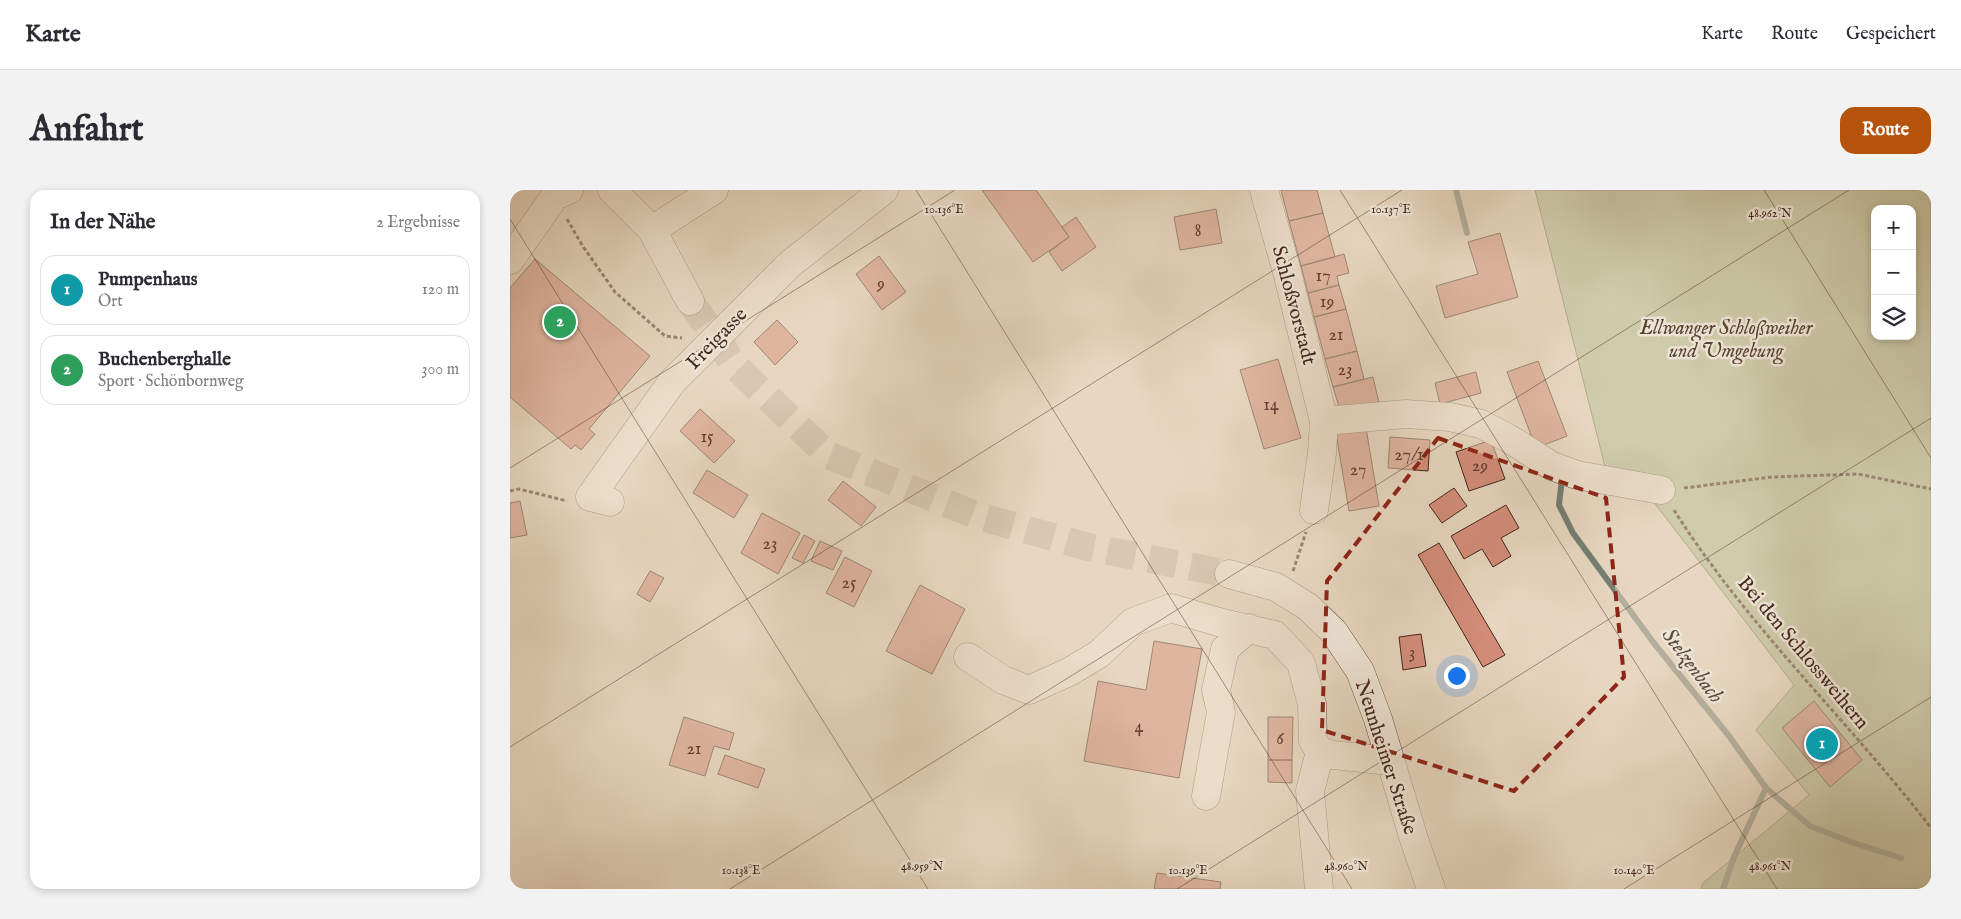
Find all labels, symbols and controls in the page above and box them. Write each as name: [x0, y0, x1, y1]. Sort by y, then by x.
text: Karte: [25, 19, 81, 50]
text: Karte: [1701, 23, 1743, 46]
text: Route: [1771, 23, 1818, 46]
text: Gespeichert: [1846, 23, 1936, 46]
button: Route: [1840, 107, 1931, 154]
text: Anfahrt: [30, 108, 144, 153]
text: 10.136°E: [924, 202, 964, 217]
text: 10.137°E: [1371, 202, 1411, 217]
map controls: [1871, 205, 1916, 340]
button: +: [1871, 205, 1916, 250]
text: 48.962°N: [1748, 206, 1792, 221]
text: In der Nähe: [50, 209, 156, 236]
text: 2 Ergebnisse: [376, 213, 460, 233]
house number: 8: [1194, 220, 1202, 243]
street label: Schloßvorstadt: [1266, 243, 1321, 368]
button: −: [1871, 250, 1916, 295]
house number: 17: [1315, 265, 1331, 288]
text: Pumpenhaus: [98, 268, 198, 292]
house number: 9: [876, 273, 885, 296]
text: 1: [64, 280, 70, 300]
text: 120 m: [422, 280, 459, 300]
house number: 19: [1320, 291, 1334, 314]
text: Ort: [98, 292, 123, 312]
button: layers: [1871, 295, 1916, 340]
pin: 2: [544, 303, 576, 341]
street label: Freigasse: [681, 303, 753, 375]
park label: Ellwanger Schloßweiher und Umgebung: [1639, 316, 1813, 365]
house number: 21: [1328, 324, 1344, 347]
text: Buchenberghalle: [98, 348, 231, 372]
house number: 23: [1337, 359, 1353, 382]
text: 2: [63, 360, 71, 380]
text: 300 m: [421, 360, 459, 380]
text: Sport · Schönbornweg: [98, 372, 244, 392]
house number: 14: [1263, 394, 1279, 417]
house number: 15: [700, 426, 714, 449]
house number: 27/1: [1394, 444, 1424, 467]
house number: 29: [1472, 455, 1488, 478]
house number: 27: [1350, 459, 1366, 482]
house number: 23: [762, 533, 778, 556]
street label: Bei den Schlossweihern: [1732, 571, 1874, 735]
house number: 25: [842, 572, 857, 595]
water label: Stelzenbach: [1655, 623, 1729, 709]
house number: 3: [1409, 642, 1415, 665]
your location: [1444, 663, 1470, 689]
street label: Neunheimer Straße: [1349, 677, 1422, 838]
house number: 4: [1135, 716, 1144, 739]
pin: 1: [1806, 725, 1838, 763]
house number: 6: [1276, 728, 1284, 751]
house number: 21: [686, 738, 702, 761]
text: 48.959°N: [901, 859, 944, 874]
text: 48.960°N: [1324, 859, 1368, 874]
text: 48.961°N: [1749, 859, 1792, 874]
text: 10.138°E: [722, 863, 760, 878]
text: 10.139°E: [1168, 863, 1208, 878]
text: 10.140°E: [1613, 863, 1655, 878]

